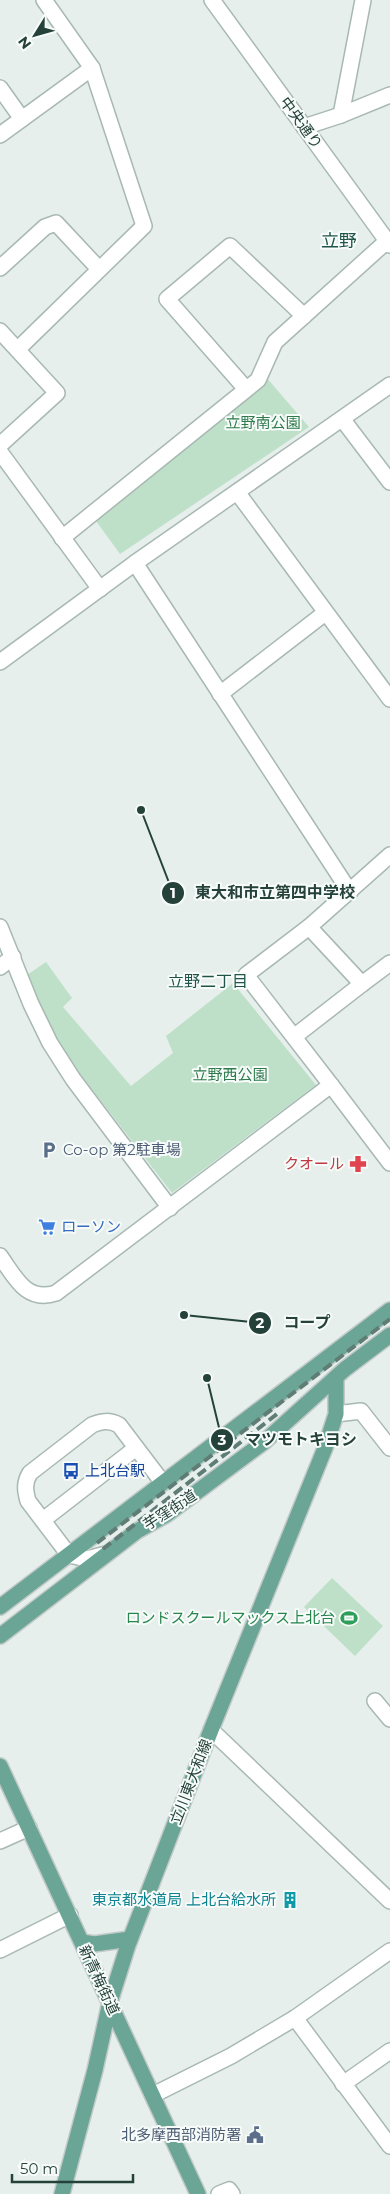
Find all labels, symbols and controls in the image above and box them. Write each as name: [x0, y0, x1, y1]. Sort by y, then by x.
north arrow: [10, 10, 60, 60]
text: N: [14, 33, 35, 53]
street label: 中央通り: [276, 93, 327, 153]
district label: 立野: [321, 230, 357, 252]
park label: 立野南公園: [225, 413, 301, 432]
callout: 東大和市立第四中学校: [160, 877, 365, 908]
text: 1: [170, 883, 176, 902]
text: 東大和市立第四中学校: [195, 883, 355, 902]
district label: 立野二丁目: [168, 972, 248, 991]
park label: 立野西公園: [192, 1065, 268, 1084]
parking icon: Co-op 第2駐車場: [39, 1140, 59, 1160]
place label: Co-op 第2駐車場: [63, 1140, 181, 1159]
place label: クオール: [284, 1154, 344, 1173]
pharmacy icon: クオール: [348, 1154, 368, 1174]
supermarket icon: ローソン: [37, 1217, 57, 1237]
place label: ローソン: [61, 1217, 121, 1236]
callout: コープ: [248, 1307, 341, 1338]
text: 2: [256, 1313, 265, 1332]
text: コープ: [283, 1313, 331, 1332]
callout: マツモトキヨシ: [210, 1424, 367, 1455]
text: 3: [217, 1430, 227, 1449]
text: マツモトキヨシ: [245, 1430, 357, 1449]
bus stop icon: 上北台駅: [61, 1461, 81, 1481]
place label: 上北台駅: [85, 1461, 145, 1480]
street label: 芋窪街道: [139, 1485, 200, 1534]
place label: ロンドスクールマックス上北台: [125, 1608, 335, 1627]
sports icon: ロンドスクールマックス上北台: [339, 1608, 359, 1628]
street label: 立川東大和線: [166, 1736, 216, 1827]
place label: 東京都水道局 上北台給水所: [92, 1890, 276, 1909]
building icon: 東京都水道局 上北台給水所: [280, 1890, 300, 1910]
street label: 新青梅街道: [75, 1942, 124, 2018]
place label: 北多摩西部消防署: [121, 2125, 241, 2144]
public building icon: 北多摩西部消防署: [245, 2125, 265, 2145]
scale bar: [12, 2152, 134, 2184]
text: 50 m: [20, 2159, 58, 2178]

